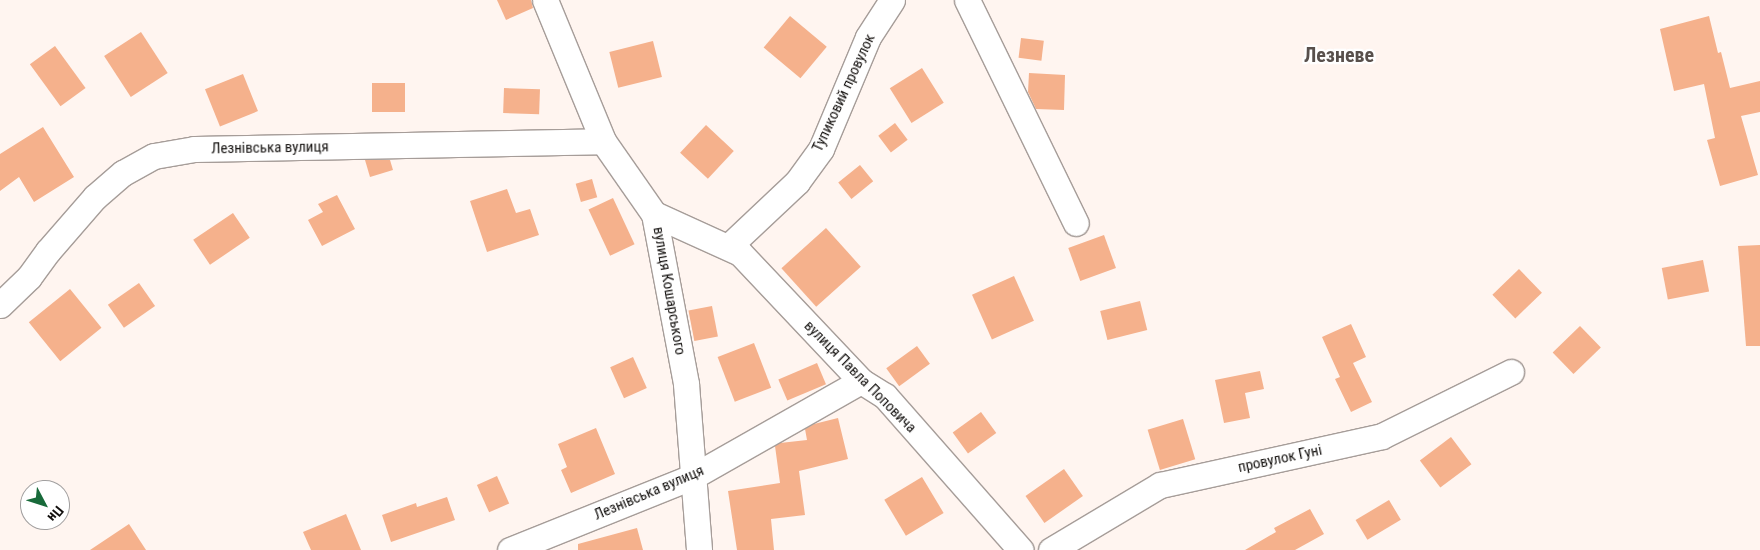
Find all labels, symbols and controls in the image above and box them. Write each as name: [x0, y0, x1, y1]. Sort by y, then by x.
street label: Тупиковий провулок: [809, 31, 879, 155]
district label: Лезневе: [1304, 43, 1374, 67]
street label: Лезнівська вулиця: [211, 138, 329, 158]
street label: вулиця Кошарського: [649, 225, 689, 357]
street label: вулиця Павла Поповича: [800, 317, 920, 437]
street label: провулок Гуні: [1236, 441, 1324, 477]
street label: Лезнівська вулиця: [591, 462, 707, 524]
north arrow: [20, 480, 70, 530]
text: Пн: [45, 503, 67, 525]

